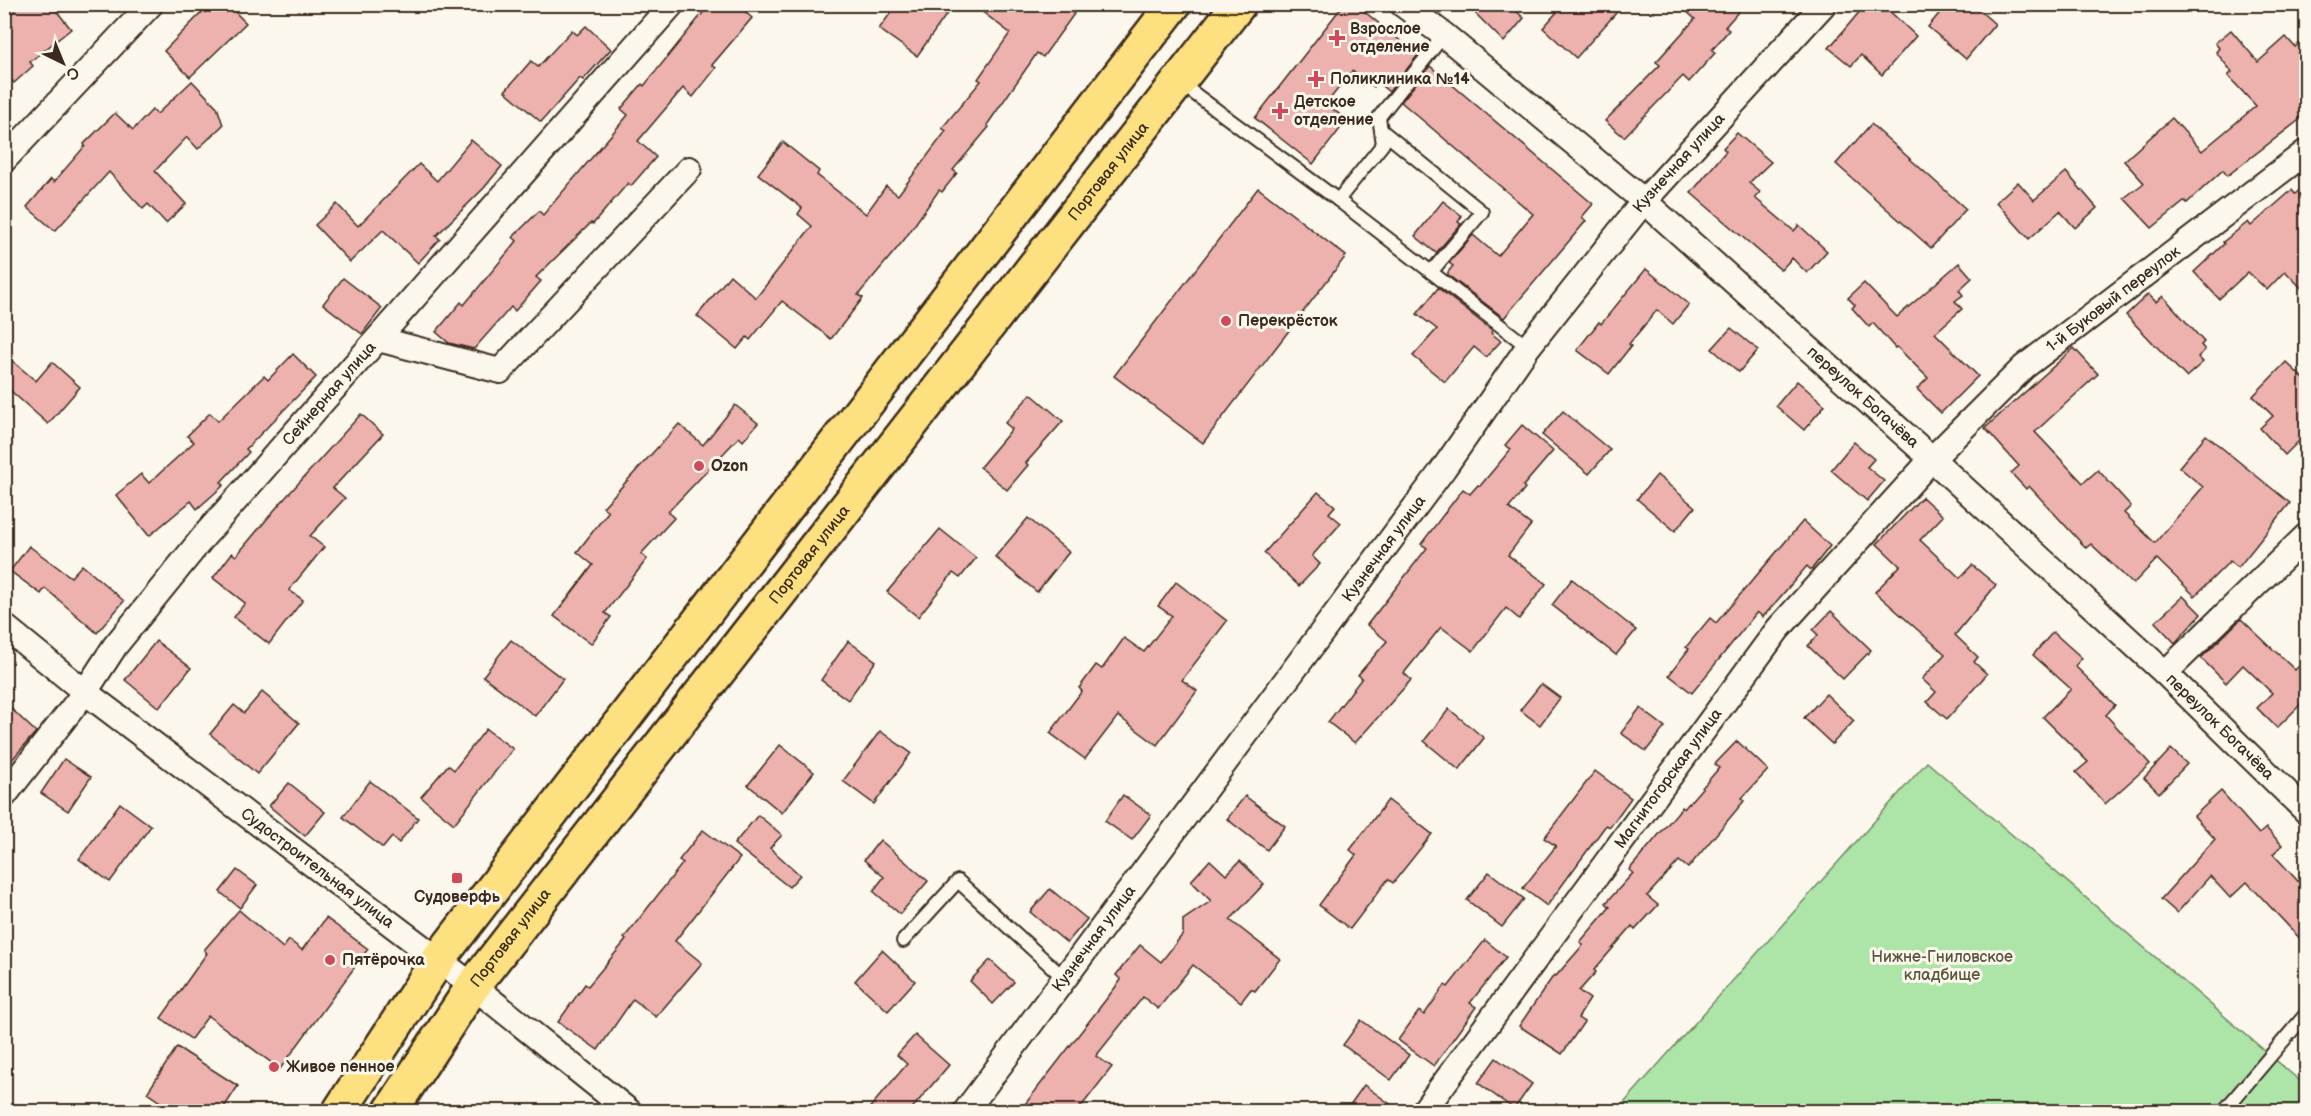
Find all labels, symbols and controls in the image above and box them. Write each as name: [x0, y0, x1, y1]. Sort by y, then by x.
place label: Взрослое отделение: [1350, 20, 1430, 57]
marker: Взрослое отделение: [1328, 29, 1346, 47]
north arrow: [33, 33, 93, 93]
text: С: [62, 62, 83, 84]
marker: Поликлиника №14: [1307, 70, 1325, 88]
place label: Поликлиника №14: [1330, 70, 1470, 89]
place label: Детское отделение: [1294, 93, 1374, 130]
marker: Детское отделение: [1271, 102, 1289, 120]
street label: Кузнечная улица: [1629, 109, 1729, 217]
street label: Портовая улица: [1064, 118, 1153, 225]
street label: 1-й Буковый переулок: [2042, 242, 2184, 356]
place label: Перекрёсток: [1238, 312, 1338, 331]
marker: Перекрёсток: [1219, 314, 1233, 328]
street label: Сейнерная улица: [279, 337, 380, 449]
street label: переулок Богачёва: [1803, 342, 1923, 452]
place label: Ozon: [711, 457, 748, 476]
marker: Ozon: [692, 459, 706, 473]
street label: Кузнечная улица: [1338, 491, 1430, 606]
street label: Портовая улица: [765, 501, 854, 608]
street label: переулок Богачёва: [2162, 670, 2278, 784]
street label: Магнитогорская улица: [1610, 704, 1726, 852]
street label: Судостроительная улица: [237, 804, 398, 933]
marker: Судоверфь: [450, 871, 464, 885]
street label: Кузнечная улица: [1048, 881, 1140, 996]
street label: Портовая улица: [466, 884, 555, 991]
place label: Судоверфь: [414, 888, 501, 907]
park label: Нижне-Гниловское кладбище: [1871, 948, 2013, 985]
place label: Пятёрочка: [342, 951, 425, 970]
marker: Пятёрочка: [323, 953, 337, 967]
place label: Живое пенное: [286, 1058, 394, 1077]
marker: Живое пенное: [267, 1060, 281, 1074]

